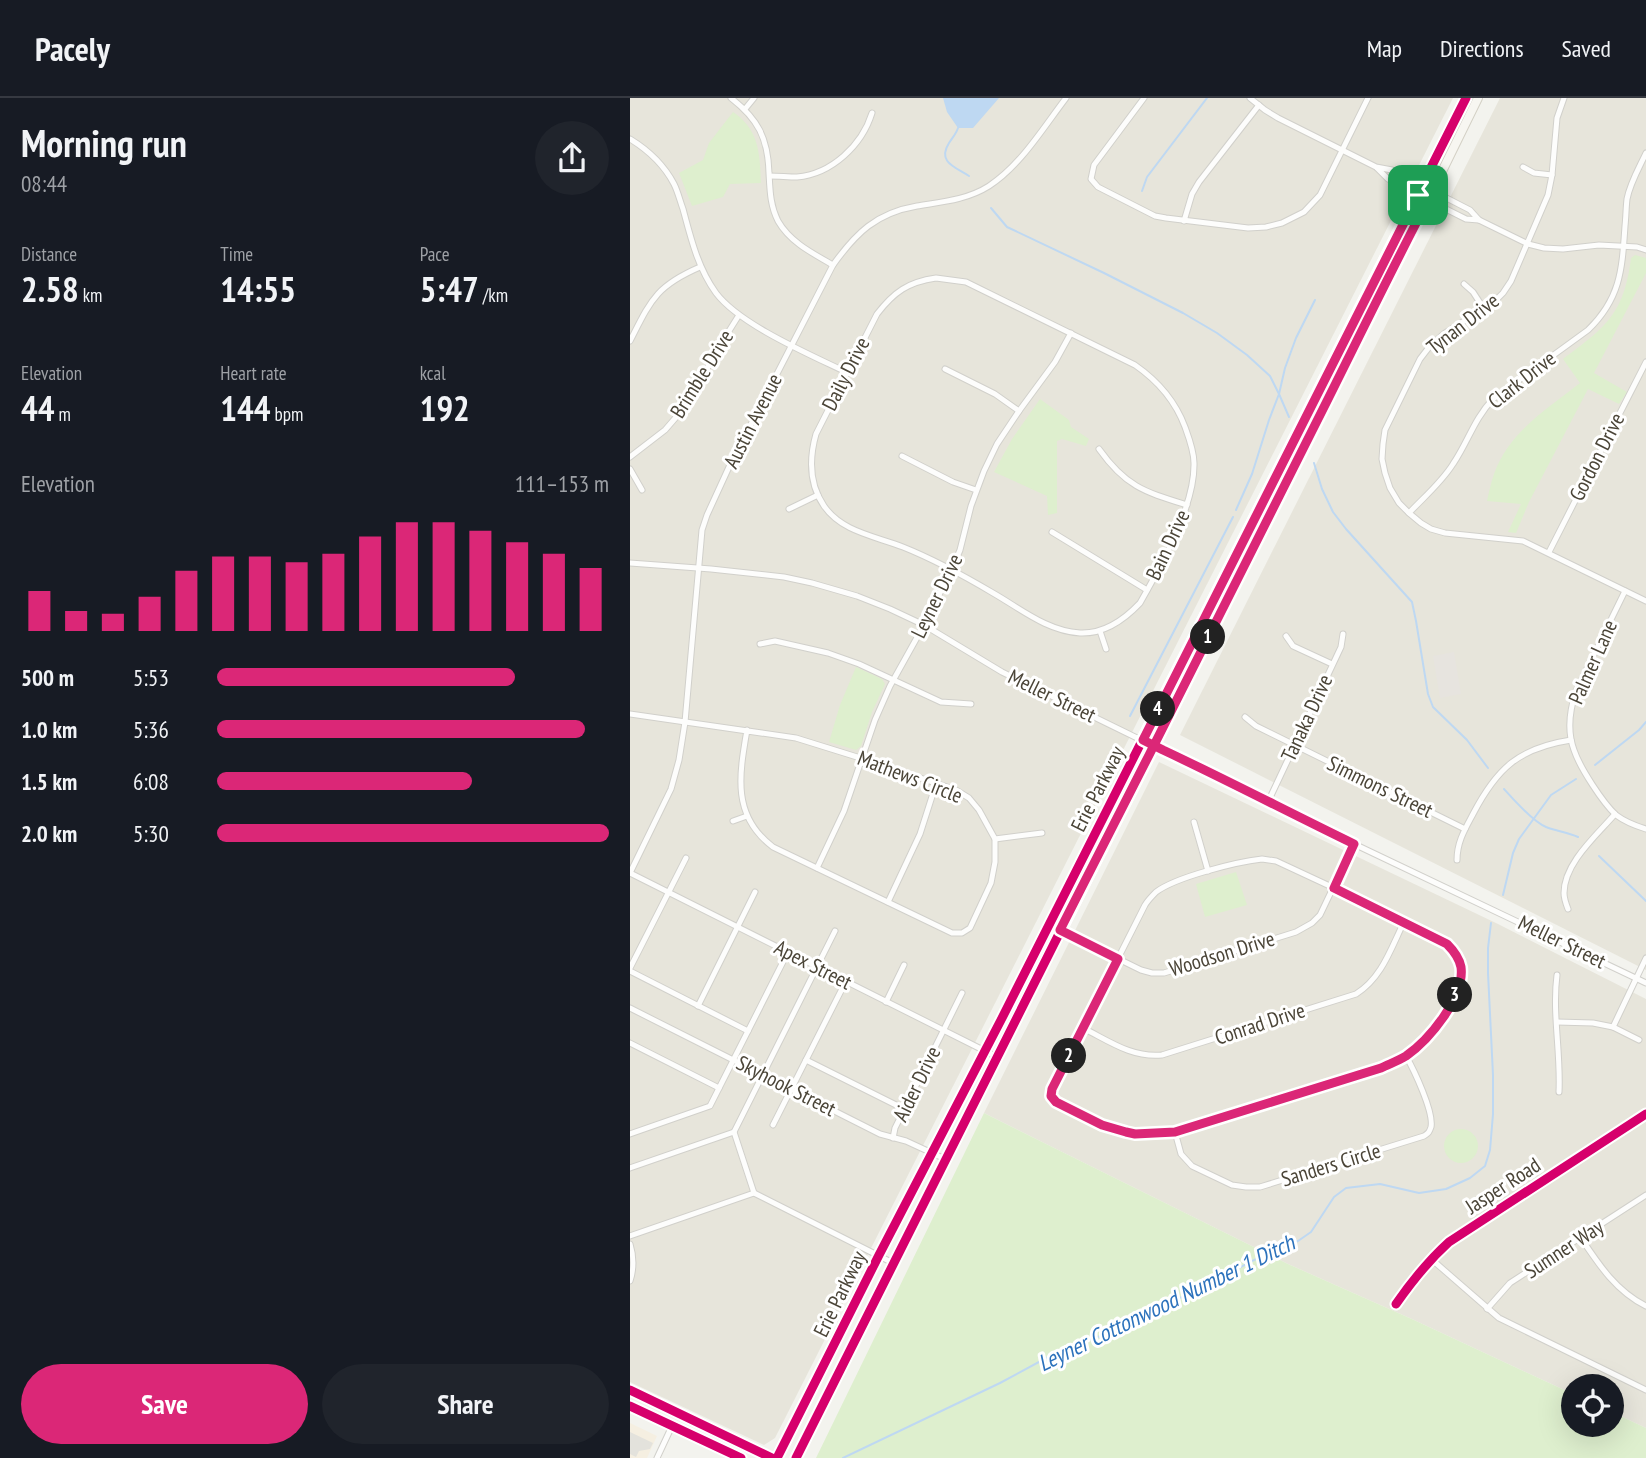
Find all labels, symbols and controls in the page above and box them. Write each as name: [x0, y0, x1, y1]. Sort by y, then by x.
text: Pacely: [35, 27, 110, 70]
text: Map: [1367, 33, 1402, 64]
text: Directions: [1440, 33, 1524, 64]
text: Saved: [1562, 33, 1611, 64]
text: Morning run: [21, 118, 187, 167]
button: share: [535, 121, 609, 195]
pin: [1388, 165, 1448, 225]
text: 08:44: [21, 169, 67, 198]
icon: arrive: [1399, 176, 1437, 214]
text: Distance: [21, 242, 77, 266]
text: Time: [220, 242, 253, 266]
text: Pace: [420, 242, 450, 266]
text: 2.58: [21, 266, 79, 312]
text: 14:55: [220, 266, 296, 312]
text: 5:47: [420, 266, 479, 312]
text: km: [79, 283, 102, 307]
text: /km: [479, 283, 508, 307]
street label: Tynan Drive: [1421, 287, 1504, 360]
street label: Brimble Drive: [664, 325, 739, 423]
street label: Daily Drive: [816, 333, 875, 415]
street label: Clark Drive: [1482, 345, 1561, 415]
text: Elevation: [21, 361, 82, 385]
text: Heart rate: [220, 361, 287, 385]
text: kcal: [420, 361, 446, 385]
street label: Austin Avenue: [717, 369, 788, 473]
text: 44: [21, 385, 54, 431]
text: 144: [220, 385, 271, 431]
text: 192: [420, 385, 470, 431]
text: m: [54, 402, 71, 426]
text: bpm: [271, 402, 303, 426]
street label: Gordon Drive: [1563, 408, 1630, 505]
text: Elevation: [21, 469, 95, 498]
text: 111–153 m: [515, 469, 609, 498]
street label: Bain Drive: [1140, 505, 1196, 584]
street label: Leyner Drive: [905, 549, 968, 642]
street label: Palmer Lane: [1562, 615, 1623, 708]
pin: 1: [1190, 620, 1226, 654]
text: 1: [1203, 624, 1212, 648]
text: 500 m: [21, 663, 74, 692]
text: 5:53: [133, 663, 169, 692]
street label: Meller Street: [1004, 663, 1101, 728]
street label: Tanaka Drive: [1275, 670, 1338, 766]
pin: 4: [1140, 692, 1176, 726]
text: 4: [1153, 696, 1162, 720]
text: 1.0 km: [21, 715, 77, 744]
text: 5:36: [133, 715, 169, 744]
street label: Erie Parkway: [1065, 741, 1131, 836]
street label: Mathews Circle: [854, 744, 966, 809]
street label: Simmons Street: [1323, 749, 1438, 824]
text: 1.5 km: [21, 767, 77, 796]
text: 6:08: [133, 767, 169, 796]
text: 2.0 km: [21, 819, 77, 848]
text: 5:30: [133, 819, 169, 848]
street label: Meller Street: [1514, 909, 1611, 974]
street label: Woodson Drive: [1166, 925, 1278, 982]
street label: Apex Street: [770, 934, 857, 996]
pin: 3: [1438, 978, 1472, 1012]
text: 3: [1450, 982, 1459, 1006]
street label: Conrad Drive: [1211, 996, 1308, 1051]
pin: 2: [1052, 1038, 1087, 1074]
street label: Aider Drive: [887, 1042, 946, 1126]
text: 2: [1064, 1043, 1073, 1067]
street label: Skyhook Street: [732, 1049, 841, 1122]
street label: Sanders Circle: [1278, 1137, 1384, 1192]
street label: Jasper Road: [1459, 1151, 1545, 1220]
street label: Sumner Way: [1519, 1213, 1609, 1284]
water label: Leyner Cottonwood Number 1 Ditch: [1033, 1227, 1301, 1377]
street label: Erie Parkway: [807, 1246, 872, 1341]
button: Save: [21, 1364, 308, 1444]
button: Share: [322, 1364, 609, 1444]
map controls: [1561, 1374, 1624, 1437]
button: locate: [1561, 1374, 1624, 1437]

